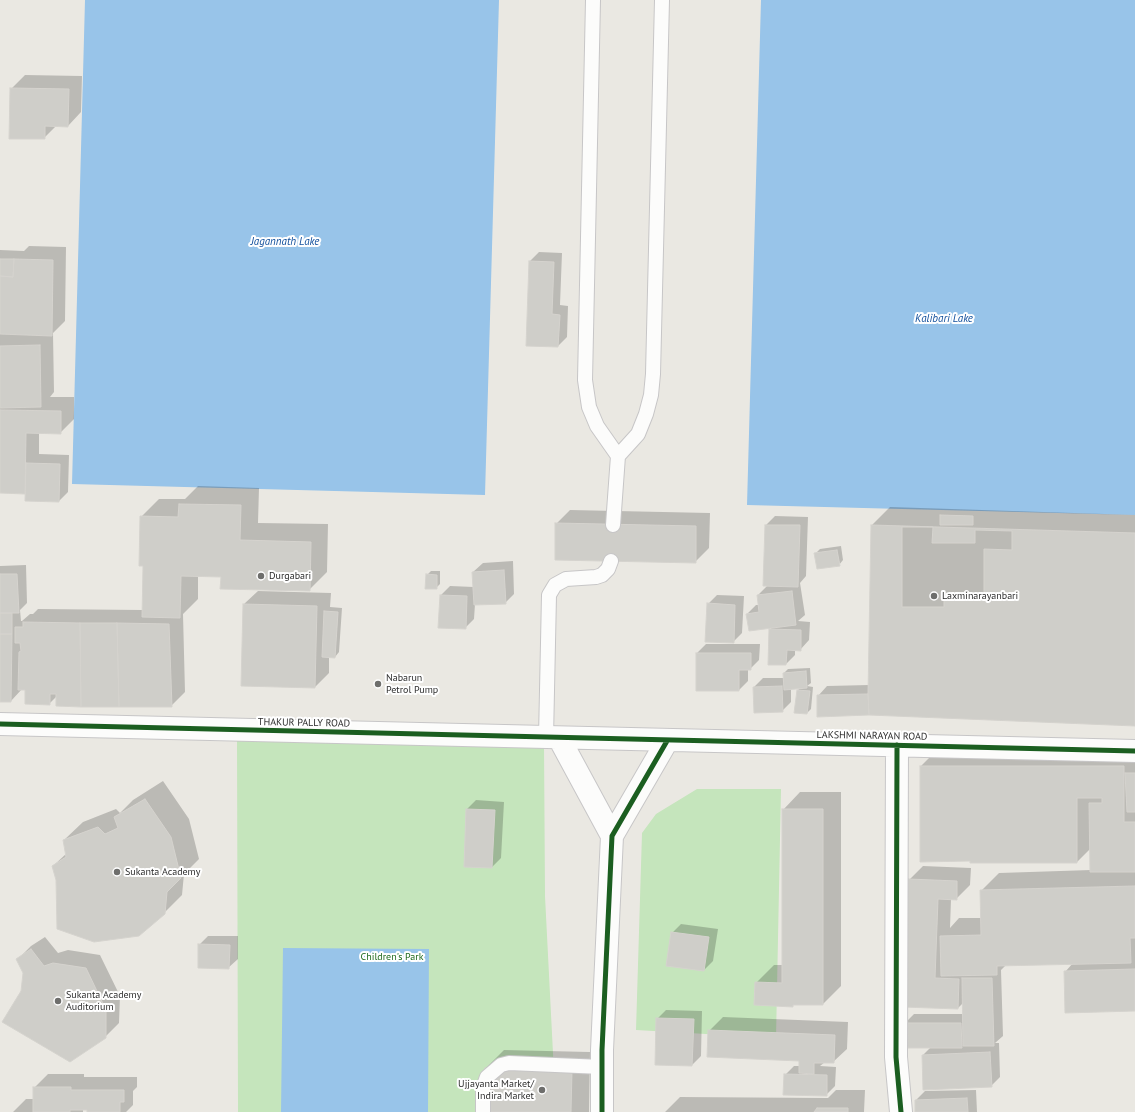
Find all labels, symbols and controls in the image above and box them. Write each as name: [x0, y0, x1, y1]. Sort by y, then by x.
water label: Jagannath Lake: [251, 235, 319, 249]
water label: Kalibari Lake: [915, 312, 973, 326]
place label: Durgabari: [269, 570, 311, 582]
marker: Durgabari: [256, 571, 266, 581]
place label: Laxminarayanbari: [942, 590, 1018, 602]
marker: Laxminarayanbari: [929, 591, 939, 601]
place label: Nabarun Petrol Pump: [386, 672, 438, 696]
marker: Nabarun Petrol Pump: [373, 679, 383, 689]
street label: THAKUR PALLY ROAD: [258, 716, 350, 730]
street label: LAKSHMI NARAYAN ROAD: [817, 729, 927, 743]
place label: Sukanta Academy: [125, 866, 200, 878]
marker: Sukanta Academy: [112, 867, 122, 877]
park label: Children's Park: [361, 951, 423, 963]
place label: Sukanta Academy Auditorium: [66, 989, 141, 1012]
marker: Sukanta Academy Auditorium: [53, 996, 63, 1006]
place label: Ujjayanta Market/ Indira Market: [458, 1078, 534, 1102]
marker: Ujjayanta Market/ Indira Market: [537, 1085, 547, 1095]

